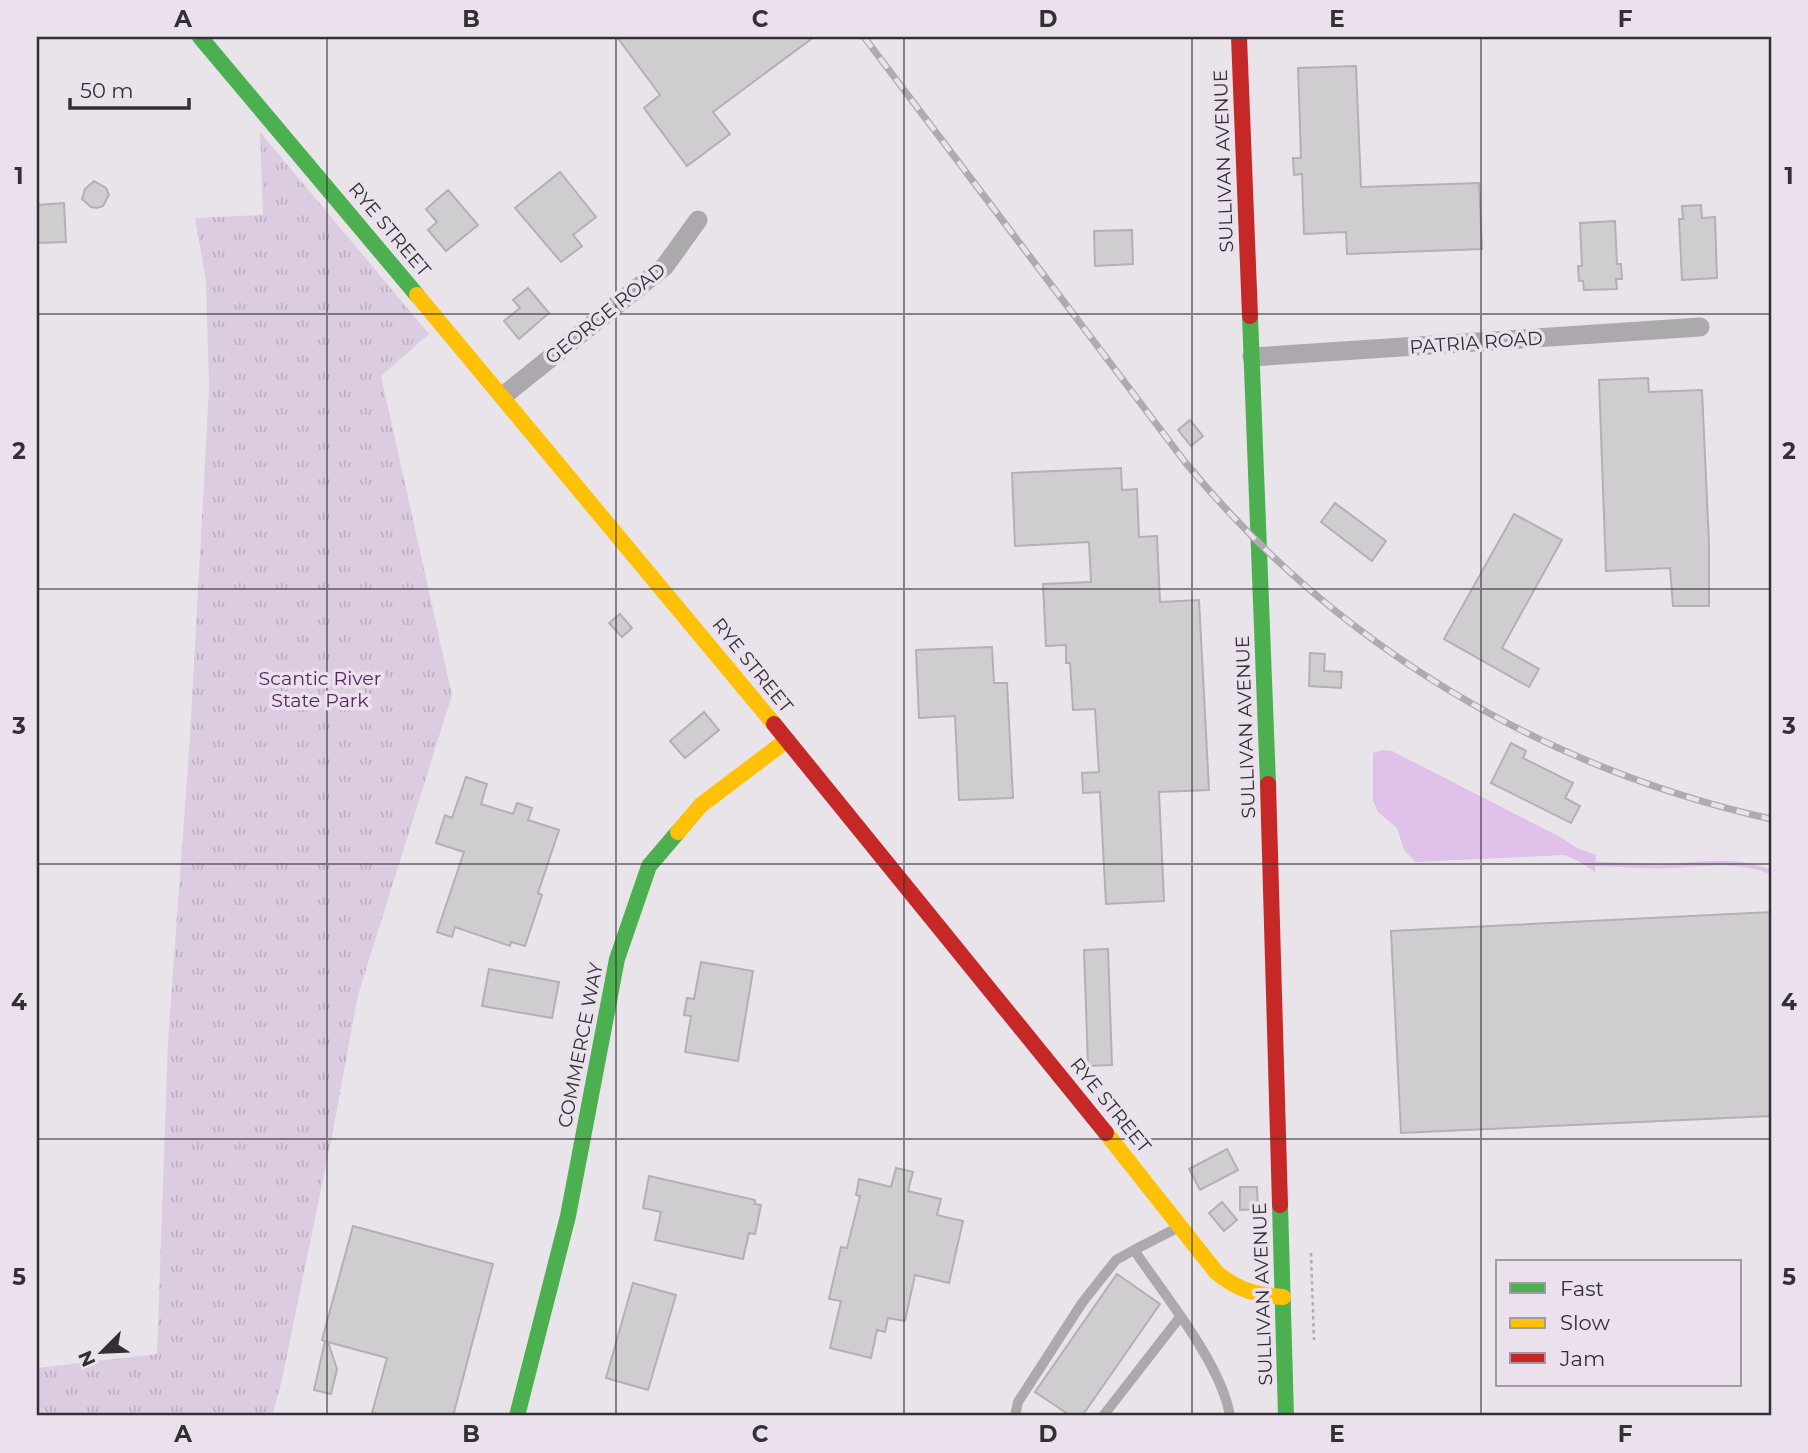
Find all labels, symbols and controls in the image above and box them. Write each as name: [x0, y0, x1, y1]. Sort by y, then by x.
text: A: [173, 5, 192, 33]
text: B: [462, 5, 480, 33]
text: C: [752, 5, 769, 33]
text: D: [1039, 5, 1058, 33]
text: E: [1329, 5, 1345, 33]
text: F: [1618, 5, 1633, 33]
scale bar: [70, 66, 189, 110]
street label: SULLIVAN AVENUE: [1209, 69, 1238, 253]
text: 50 m: [80, 78, 134, 103]
text: 1: [14, 162, 24, 190]
text: 1: [1784, 162, 1794, 190]
street label: RYE STREET: [344, 178, 436, 281]
street label: GEORGE ROAD: [540, 258, 670, 369]
street label: PATRIA ROAD: [1409, 326, 1543, 359]
text: 2: [12, 437, 26, 465]
text: 2: [1782, 437, 1796, 465]
street label: RYE STREET: [707, 613, 798, 717]
street label: SULLIVAN AVENUE: [1231, 635, 1260, 819]
park label: Scantic River State Park: [259, 667, 381, 712]
text: 3: [11, 712, 26, 740]
text: 3: [1781, 712, 1796, 740]
street label: COMMERCE WAY: [553, 960, 608, 1130]
text: 4: [11, 988, 27, 1016]
text: 4: [1781, 988, 1797, 1016]
street label: RYE STREET: [1065, 1053, 1156, 1157]
street label: SULLIVAN AVENUE: [1248, 1202, 1277, 1386]
legend: [1496, 1260, 1742, 1386]
text: 5: [12, 1263, 26, 1291]
text: 5: [1782, 1263, 1796, 1291]
text: Fast: [1560, 1276, 1604, 1301]
text: Slow: [1560, 1310, 1610, 1335]
north arrow: [66, 1316, 136, 1386]
text: Jam: [1559, 1346, 1605, 1371]
text: N: [73, 1347, 101, 1370]
text: A: [173, 1420, 192, 1448]
text: B: [462, 1420, 480, 1448]
text: C: [752, 1420, 769, 1448]
text: D: [1039, 1420, 1058, 1448]
text: E: [1329, 1420, 1345, 1448]
text: F: [1618, 1420, 1633, 1448]

